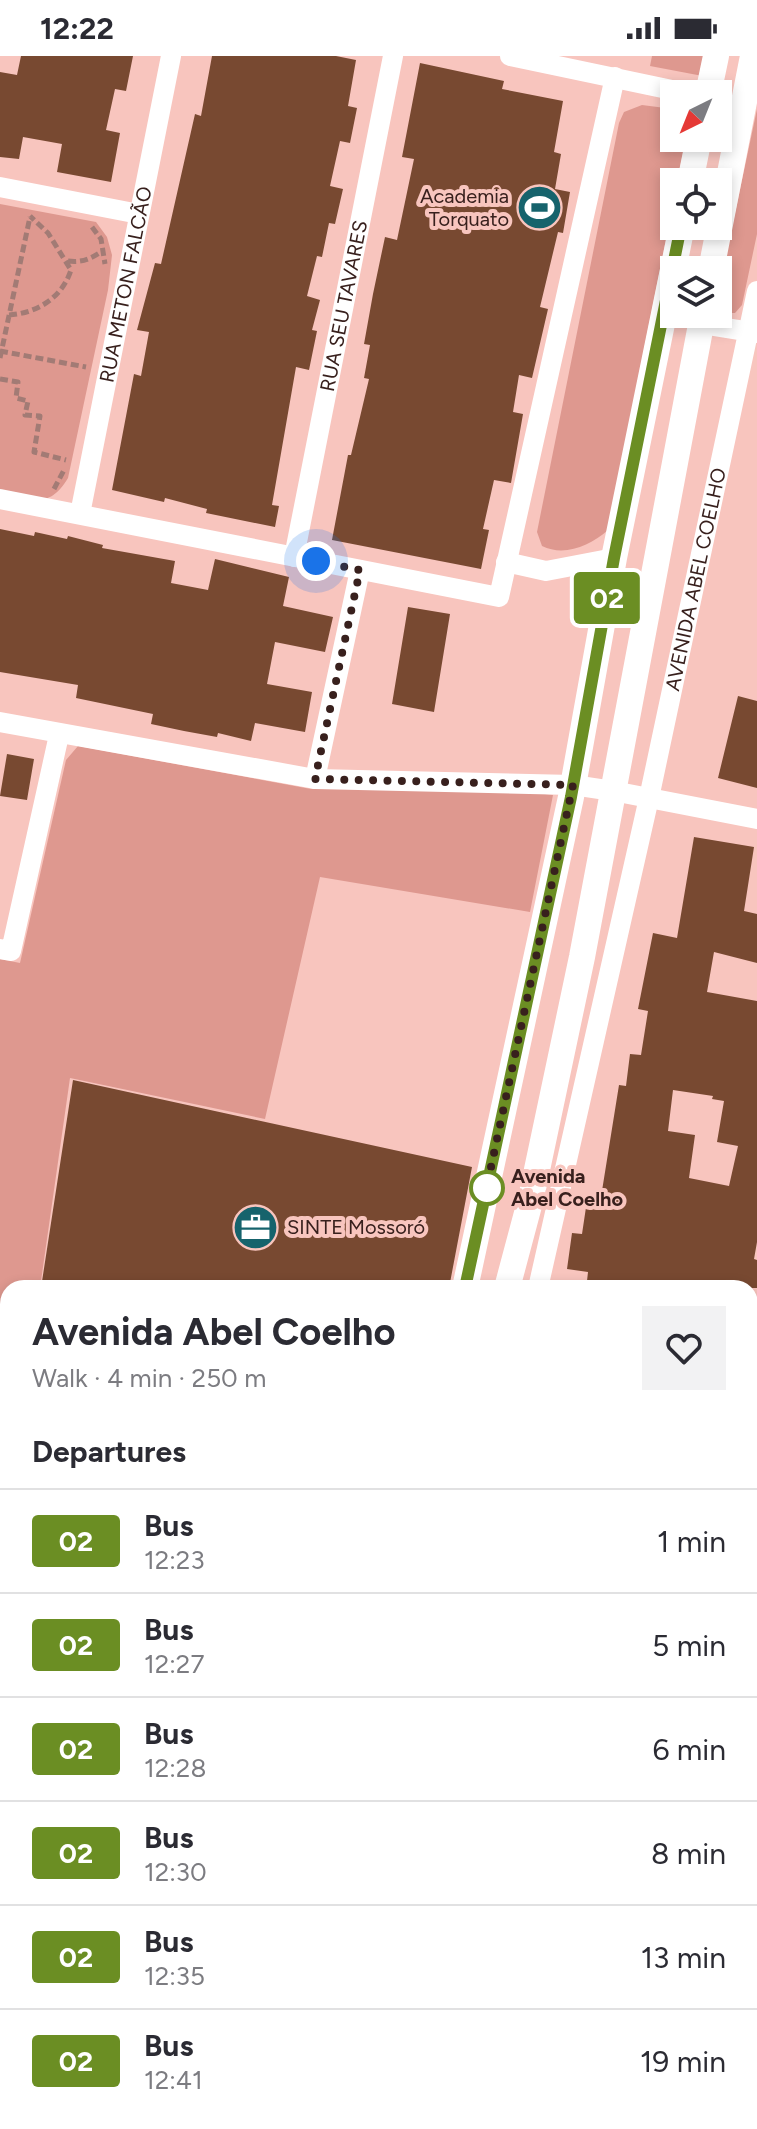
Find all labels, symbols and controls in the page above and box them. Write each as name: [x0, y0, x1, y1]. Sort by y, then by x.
text: 12:22: [40, 10, 114, 47]
north arrow: [660, 80, 732, 152]
map controls: [660, 80, 732, 328]
button: locate: [660, 168, 732, 240]
sports icon: Academia Torquato: [516, 183, 564, 231]
street label: RUA METON FALCÃO: [94, 184, 157, 385]
place label: Academia Torquato: [420, 184, 509, 231]
street label: RUA SEU TAVARES: [315, 218, 372, 394]
button: layers: [660, 256, 732, 328]
street label: AVENIDA ABEL COELHO: [660, 466, 731, 693]
your location: [296, 541, 336, 581]
line badge: 02: [571, 572, 643, 624]
text: 02: [590, 581, 624, 615]
place label: Avenida Abel Coelho: [511, 1164, 623, 1211]
marker: Avenida Abel Coelho: [470, 1171, 504, 1205]
office icon: SINTE Mossoró: [232, 1203, 280, 1251]
place label: SINTE Mossoró: [287, 1215, 425, 1239]
button: heart: [642, 1306, 726, 1390]
text: Avenida Abel Coelho: [32, 1309, 396, 1355]
text: Walk · 4 min · 250 m: [32, 1362, 266, 1394]
text: Departures: [32, 1433, 186, 1470]
text: Bus: [144, 1507, 193, 1544]
text: 1 min: [657, 1523, 726, 1560]
text: 02: [59, 1524, 93, 1558]
text: 12:23: [144, 1544, 205, 1576]
text: Bus: [144, 1611, 193, 1648]
text: 5 min: [652, 1627, 726, 1664]
text: 02: [59, 1628, 93, 1662]
text: 12:27: [144, 1648, 204, 1680]
text: Bus: [144, 1715, 193, 1752]
text: 6 min: [652, 1731, 726, 1768]
text: 02: [59, 1732, 93, 1766]
text: 12:28: [144, 1752, 206, 1784]
text: Bus: [144, 1819, 193, 1856]
text: 8 min: [651, 1835, 726, 1872]
text: 02: [59, 1836, 93, 1870]
text: 12:30: [144, 1856, 207, 1888]
text: Bus: [144, 1923, 193, 1960]
text: 13 min: [641, 1939, 726, 1976]
text: 02: [59, 1940, 93, 1974]
text: 12:35: [144, 1960, 205, 1992]
text: Bus: [144, 2027, 193, 2064]
text: 19 min: [640, 2043, 726, 2080]
text: 02: [59, 2044, 93, 2078]
text: 12:41: [144, 2064, 203, 2096]

